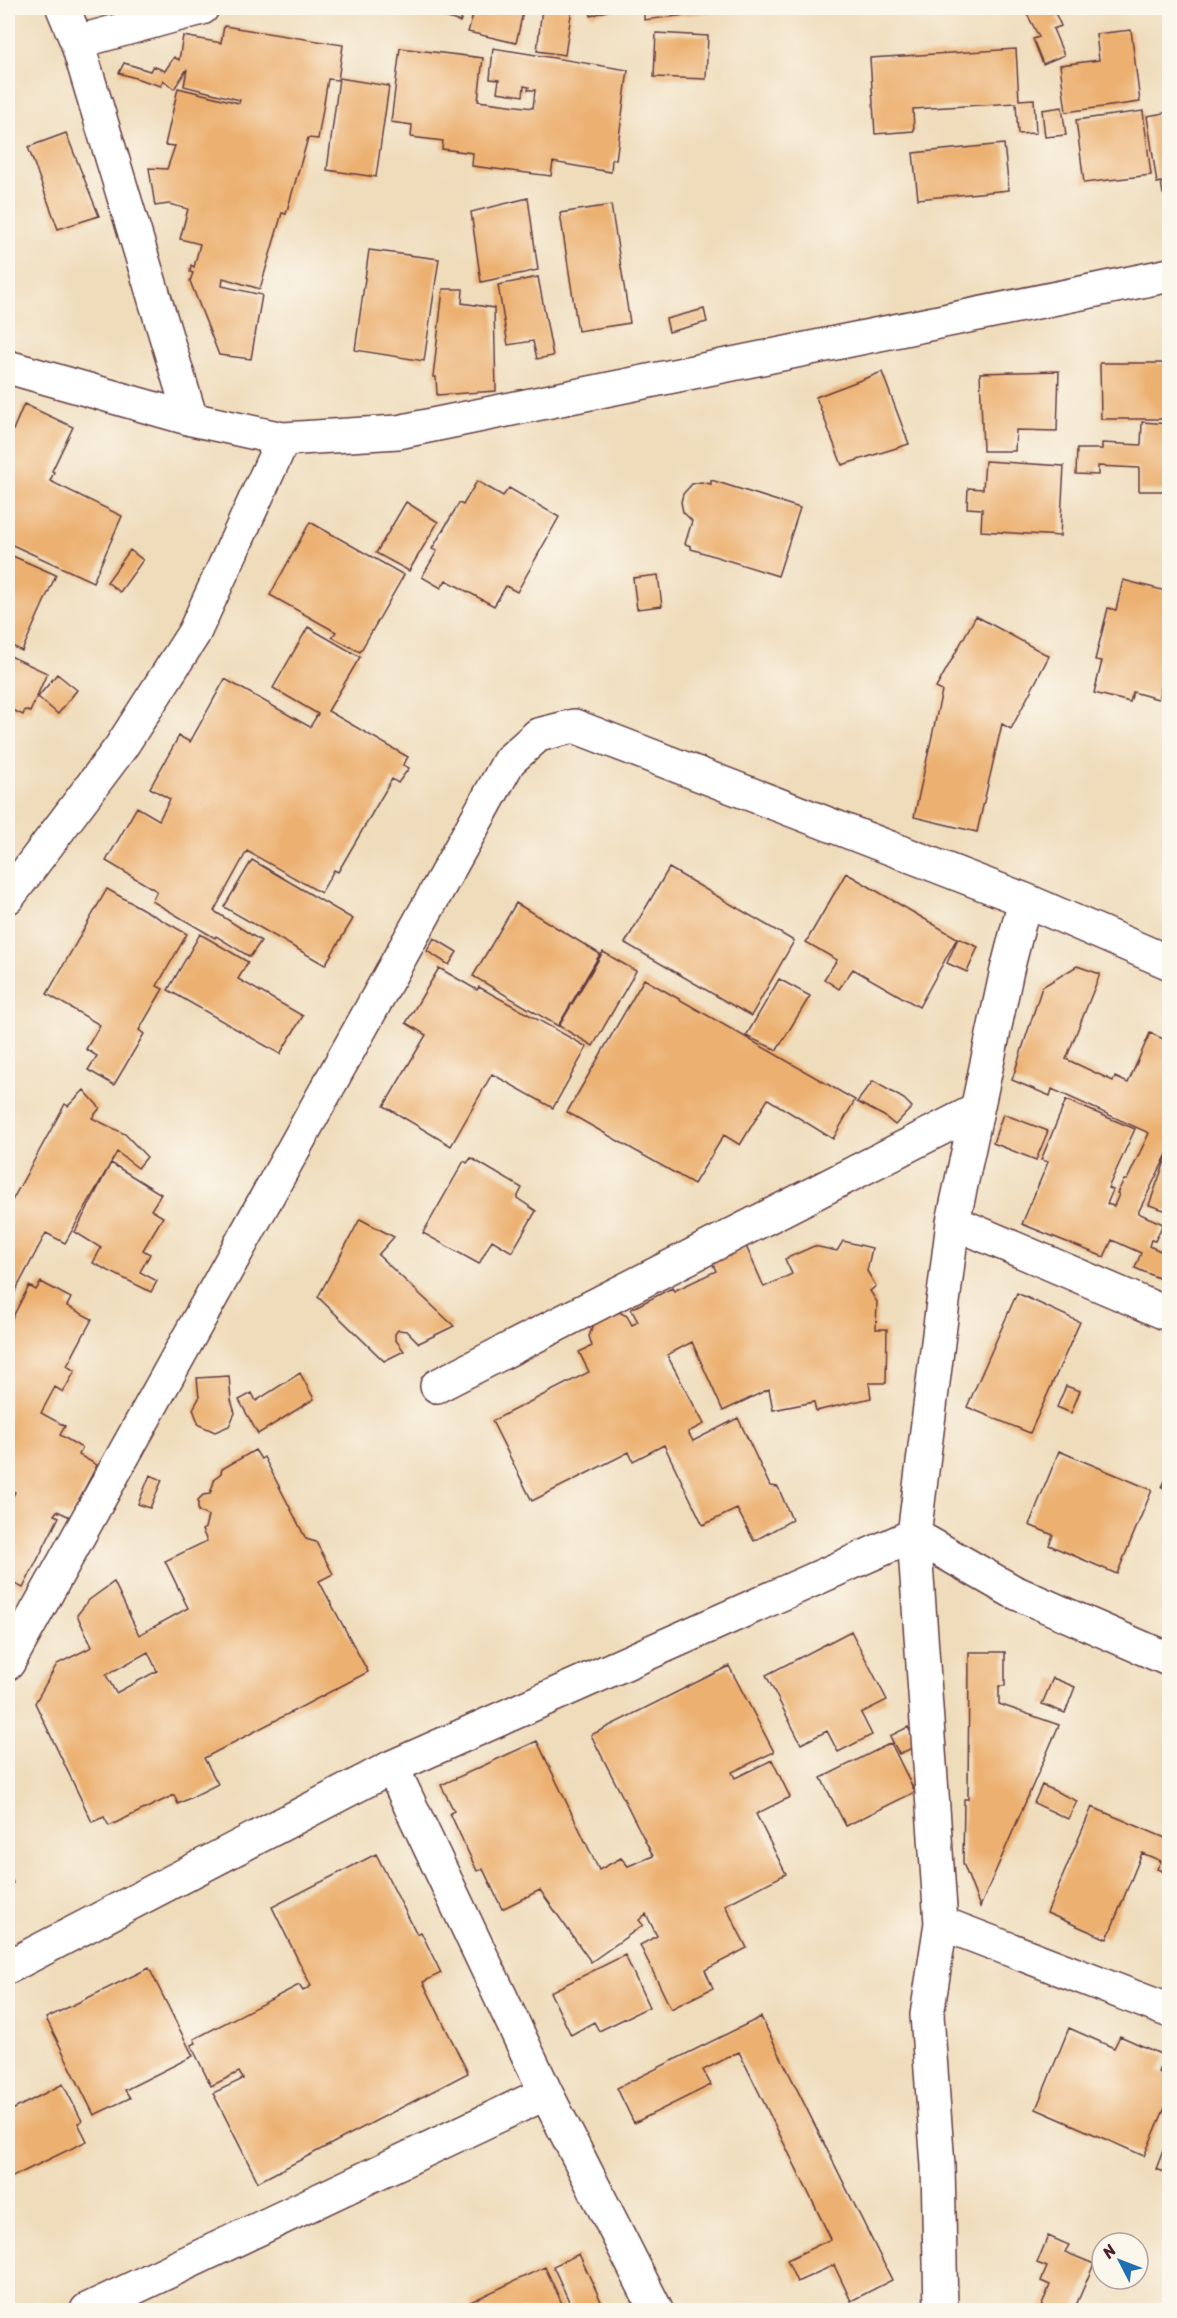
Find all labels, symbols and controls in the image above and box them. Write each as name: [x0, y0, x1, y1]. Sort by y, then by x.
north arrow: [1090, 2231, 1150, 2291]
text: N: [1094, 2237, 1124, 2266]

